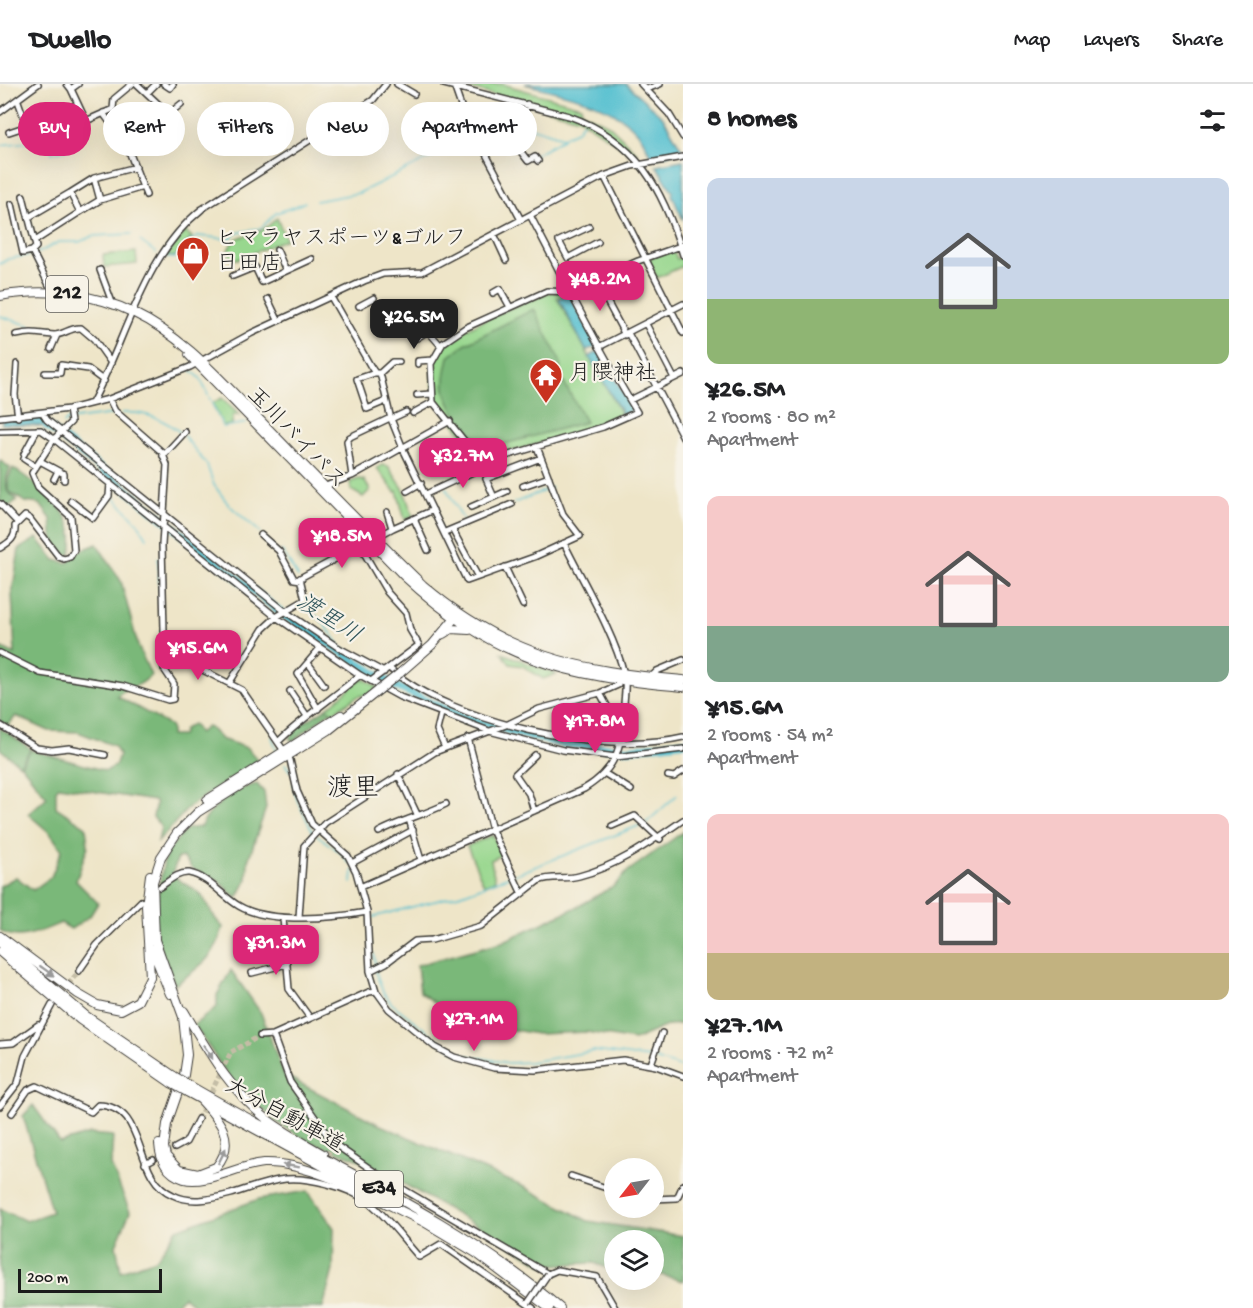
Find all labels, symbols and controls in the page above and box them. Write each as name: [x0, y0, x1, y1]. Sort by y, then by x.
text: Dwello: [30, 25, 111, 58]
text: Map: [1014, 29, 1050, 54]
text: Layers: [1083, 29, 1139, 54]
text: Share: [1172, 29, 1223, 54]
chip: Buy: [18, 102, 91, 156]
chip: Rent: [103, 102, 185, 156]
chip: Filters: [197, 102, 294, 156]
chip: New: [306, 102, 389, 156]
chip: Apartment: [401, 102, 537, 156]
icon: filters: [1196, 104, 1229, 137]
text: 8 homes: [707, 105, 796, 136]
icon: home: [914, 217, 1022, 325]
place label: ヒマラヤスポーツ&ゴルフ 日田店: [216, 227, 467, 278]
shop icon: ヒマラヤスポーツ&ゴルフ 日田店: [175, 235, 211, 282]
pin: ¥48.2M: [551, 261, 649, 312]
text: ¥48.2M: [570, 269, 630, 292]
road number: 212: [46, 276, 88, 312]
pin: ¥26.5M: [365, 299, 463, 350]
text: ¥26.5M: [384, 307, 444, 330]
temple icon: 月隈神社: [528, 357, 564, 404]
place label: 月隈神社: [569, 361, 657, 388]
text: ¥26.5M: [707, 376, 785, 407]
street label: 玉川バイパス: [240, 383, 350, 495]
text: 2 rooms · 80 m²: [707, 407, 836, 430]
text: Apartment: [707, 430, 797, 453]
pin: ¥32.7M: [414, 438, 512, 489]
text: ¥32.7M: [433, 446, 493, 469]
pin: ¥18.5M: [293, 518, 391, 569]
text: ¥18.5M: [313, 526, 371, 549]
icon: home: [914, 535, 1022, 643]
water label: 渡里川: [290, 587, 367, 652]
pin: ¥15.6M: [149, 630, 247, 681]
text: ¥15.6M: [169, 638, 227, 661]
text: ¥15.6M: [707, 694, 783, 725]
pin: ¥17.8M: [546, 703, 644, 754]
text: ¥17.8M: [566, 711, 624, 734]
text: 2 rooms · 54 m²: [707, 725, 834, 748]
text: Apartment: [707, 748, 797, 771]
district label: 渡里: [327, 773, 379, 806]
icon: home: [914, 853, 1022, 961]
pin: ¥31.3M: [227, 925, 325, 976]
text: ¥31.3M: [247, 933, 305, 956]
one-way arrow: [38, 965, 54, 977]
pin: ¥27.1M: [425, 1001, 523, 1052]
text: ¥27.1M: [445, 1009, 503, 1032]
text: ¥27.1M: [707, 1012, 782, 1043]
text: 2 rooms · 72 m²: [707, 1043, 834, 1066]
one-way arrow: [202, 1044, 213, 1060]
text: Apartment: [707, 1066, 797, 1089]
street label: 大分自動車道: [220, 1072, 349, 1160]
one-way arrow: [216, 1147, 226, 1165]
north arrow: [604, 1158, 664, 1218]
map controls: [604, 1158, 664, 1290]
one-way arrow: [282, 1162, 301, 1171]
road number: E34: [355, 1171, 403, 1207]
button: layers: [604, 1230, 664, 1290]
scale bar: [18, 1266, 162, 1294]
text: 200 m: [27, 1270, 68, 1289]

